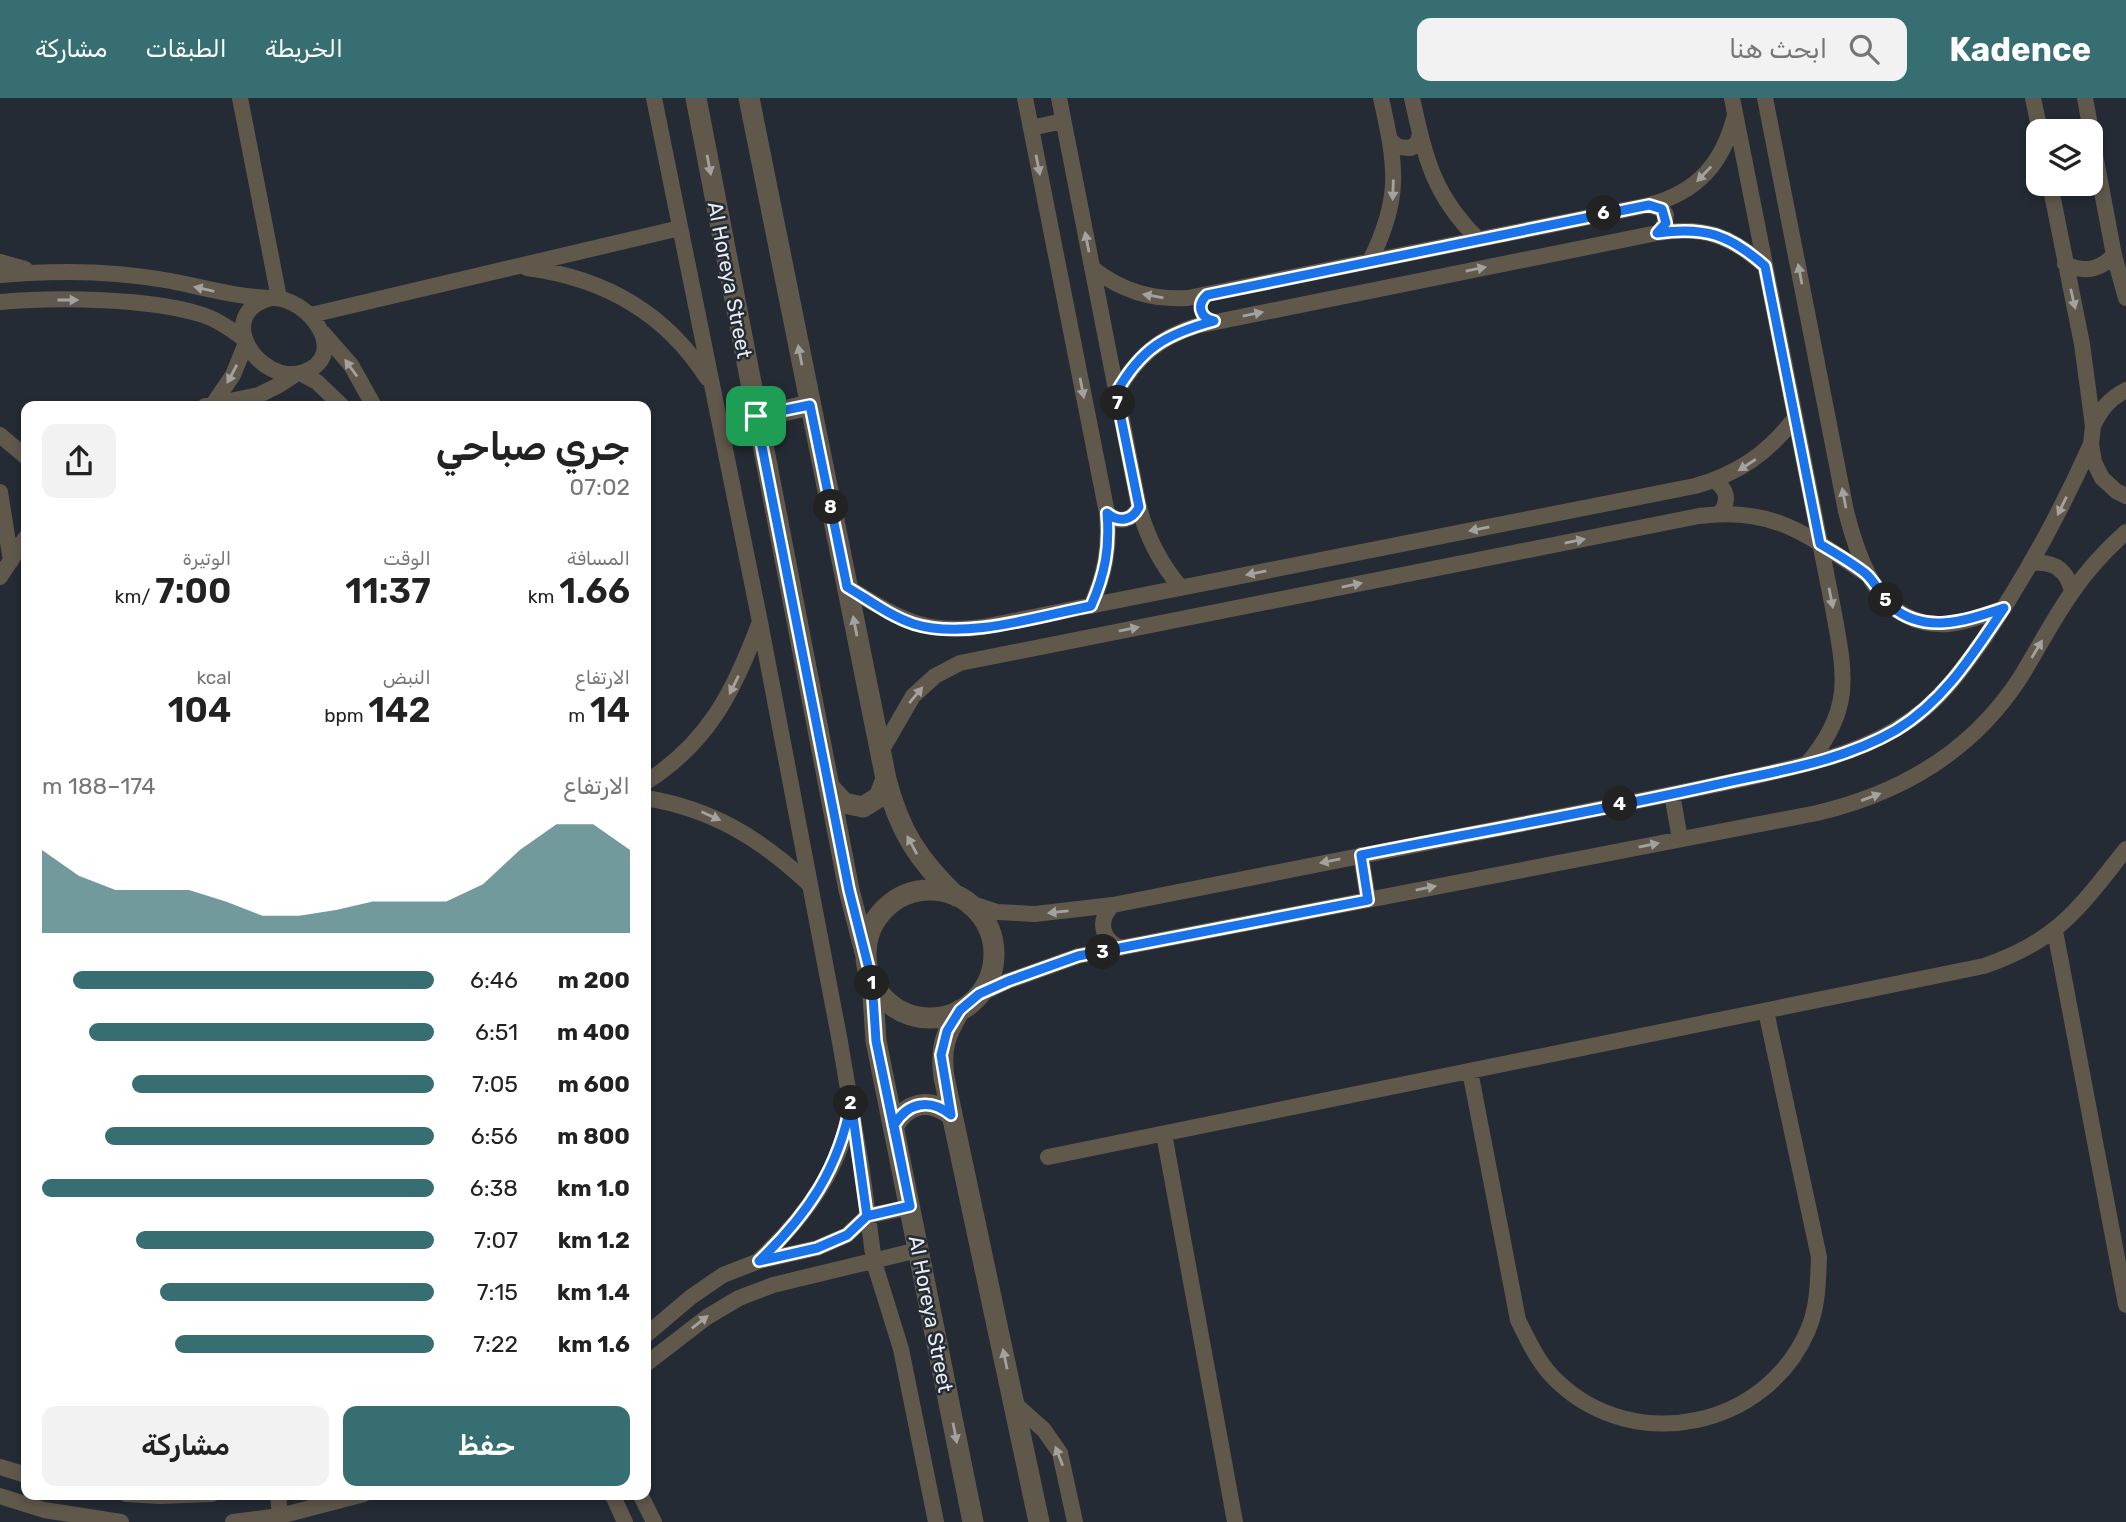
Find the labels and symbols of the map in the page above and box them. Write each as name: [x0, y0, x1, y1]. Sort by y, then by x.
one-way arrow: [703, 154, 714, 176]
one-way arrow: [1033, 154, 1044, 176]
one-way arrow: [1697, 165, 1713, 182]
one-way arrow: [1388, 179, 1399, 201]
pin: 6: [1586, 195, 1622, 230]
street label: Al Horeya Street: [703, 200, 757, 360]
one-way arrow: [1081, 231, 1092, 253]
one-way arrow: [1794, 263, 1805, 285]
one-way arrow: [1465, 264, 1487, 275]
one-way arrow: [193, 283, 215, 294]
one-way arrow: [2068, 288, 2079, 310]
one-way arrow: [1142, 291, 1164, 302]
one-way arrow: [57, 294, 79, 306]
one-way arrow: [1242, 308, 1264, 319]
one-way arrow: [794, 344, 805, 366]
one-way arrow: [344, 359, 359, 377]
one-way arrow: [226, 364, 238, 384]
one-way arrow: [1077, 377, 1088, 399]
pin: [726, 386, 786, 446]
pin: 7: [1100, 386, 1136, 420]
one-way arrow: [1737, 458, 1757, 471]
one-way arrow: [1838, 487, 1849, 509]
pin: 8: [814, 490, 848, 524]
one-way arrow: [2057, 496, 2068, 516]
one-way arrow: [1468, 524, 1490, 535]
one-way arrow: [1564, 535, 1586, 546]
one-way arrow: [1245, 568, 1267, 579]
one-way arrow: [1341, 579, 1363, 590]
pin: 5: [1868, 582, 1904, 618]
one-way arrow: [1826, 587, 1837, 609]
one-way arrow: [849, 615, 860, 637]
one-way arrow: [1118, 624, 1140, 635]
one-way arrow: [2031, 639, 2044, 658]
one-way arrow: [728, 675, 740, 695]
one-way arrow: [908, 687, 923, 704]
pin: 4: [1602, 786, 1638, 822]
one-way arrow: [1861, 791, 1882, 802]
one-way arrow: [701, 810, 721, 822]
one-way arrow: [906, 835, 918, 854]
one-way arrow: [1638, 839, 1660, 850]
one-way arrow: [1319, 856, 1341, 867]
one-way arrow: [1415, 883, 1437, 894]
one-way arrow: [1047, 906, 1069, 917]
pin: 3: [1086, 934, 1120, 970]
pin: 1: [854, 966, 890, 1001]
pin: 2: [834, 1086, 868, 1121]
street label: Al Horeya Street: [904, 1234, 958, 1394]
one-way arrow: [691, 1316, 709, 1330]
one-way arrow: [1000, 1348, 1011, 1370]
one-way arrow: [950, 1422, 961, 1444]
one-way arrow: [1053, 1445, 1064, 1466]

